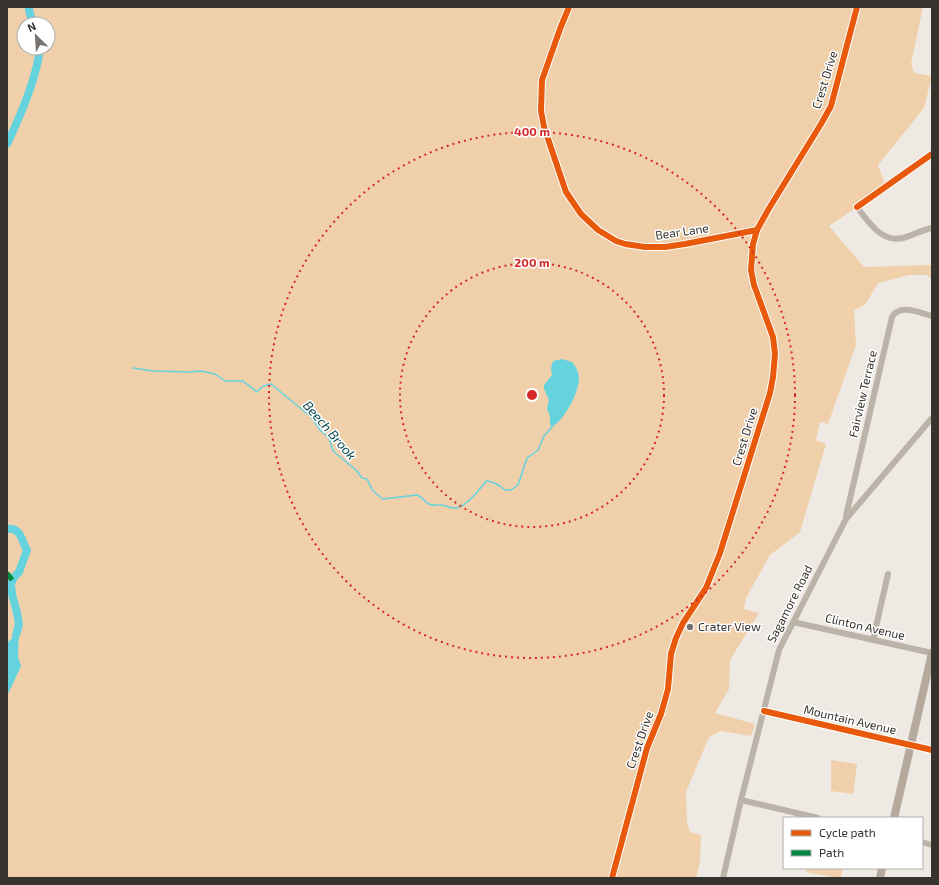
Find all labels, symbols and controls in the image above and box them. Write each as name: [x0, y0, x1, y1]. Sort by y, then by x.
north arrow: [16, 16, 56, 56]
text: N: [25, 19, 38, 34]
street label: Crest Drive: [809, 49, 839, 110]
text: 400 m: [514, 124, 550, 138]
street label: Bear Lane: [654, 220, 710, 242]
text: 200 m: [514, 255, 550, 269]
street label: Fairview Terrace: [845, 349, 879, 439]
centre of rings: [525, 388, 539, 402]
water label: Beech Brook: [300, 397, 360, 463]
street label: Crest Drive: [729, 406, 759, 467]
street label: Sagamore Road: [764, 562, 815, 645]
street label: Clinton Avenue: [824, 610, 906, 642]
place label: Crater View: [698, 619, 761, 633]
marker: Crater View: [685, 622, 695, 632]
street label: Mountain Avenue: [802, 702, 898, 737]
street label: Crest Drive: [623, 709, 655, 770]
legend: [783, 817, 923, 869]
text: Cycle path: [819, 825, 876, 839]
text: Path: [819, 845, 844, 859]

